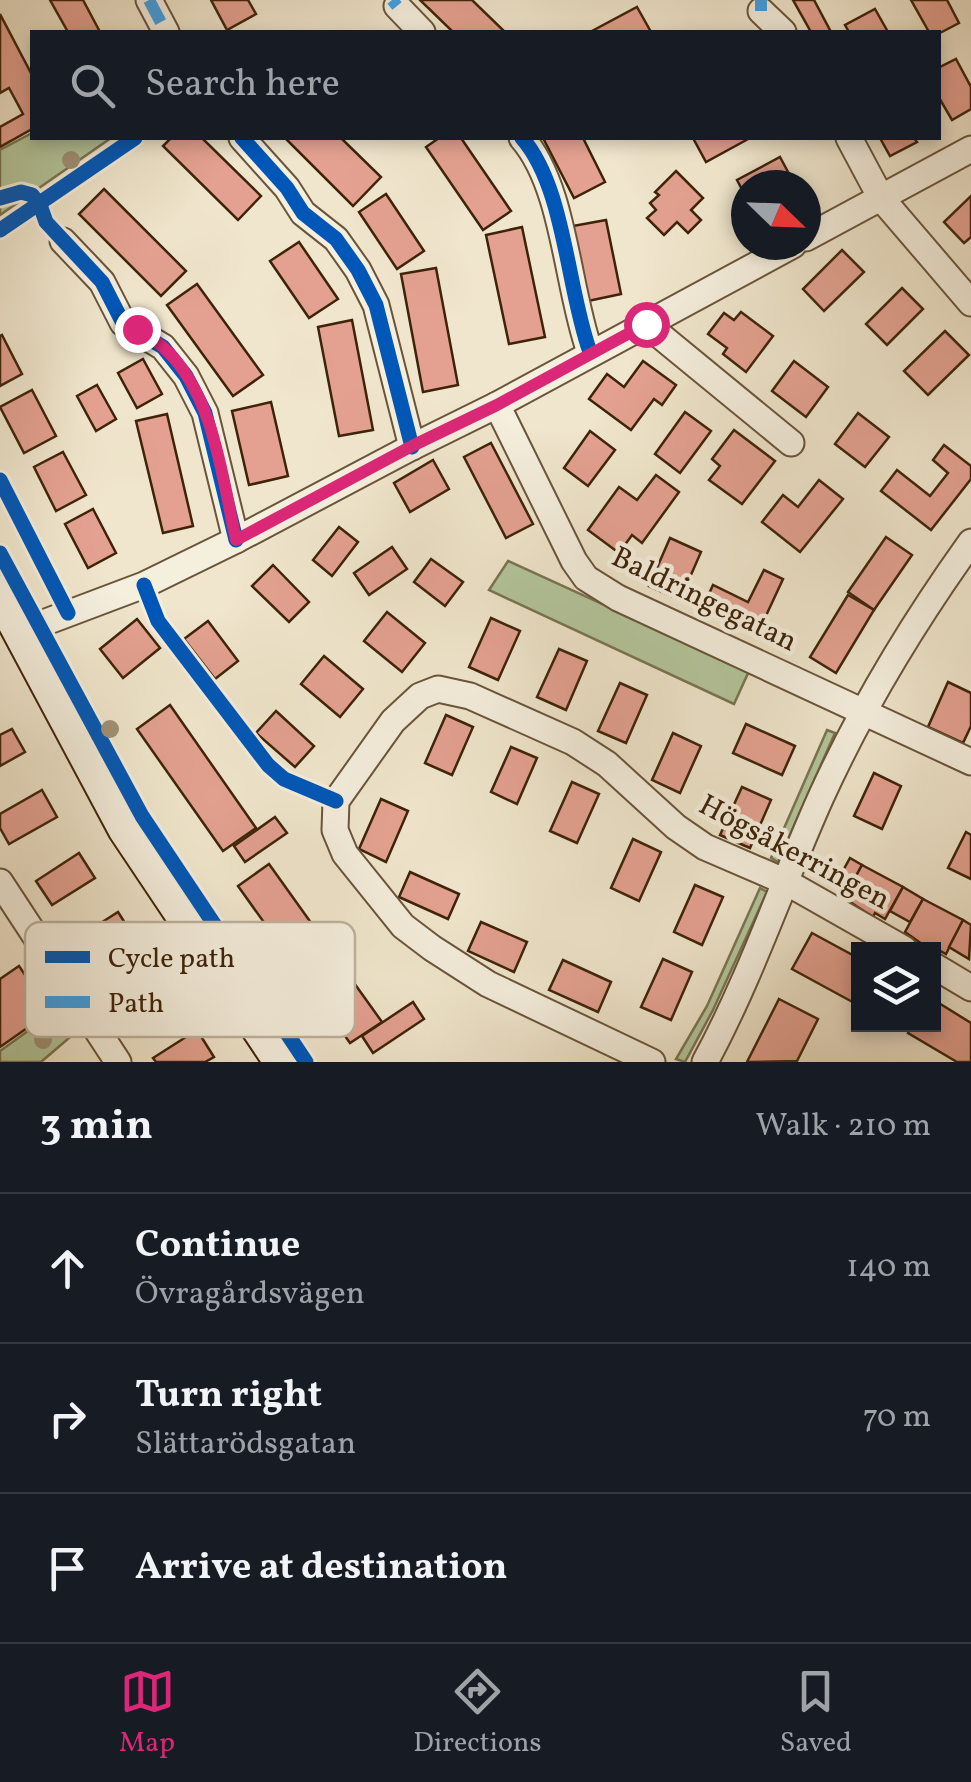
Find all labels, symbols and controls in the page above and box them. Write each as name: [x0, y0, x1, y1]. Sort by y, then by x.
search box: [30, 30, 941, 140]
icon: search: [65, 58, 120, 113]
text: Search here: [145, 59, 340, 112]
north arrow: [731, 170, 821, 260]
route start: [624, 302, 670, 348]
route end: [115, 307, 161, 353]
street label: Baldringegatan: [604, 537, 804, 663]
street label: Högsåkerringen: [691, 785, 897, 921]
legend: [25, 922, 355, 1037]
text: Cycle path: [108, 940, 235, 979]
map controls: [851, 942, 941, 1032]
button: layers: [851, 942, 941, 1032]
text: Path: [108, 985, 164, 1024]
text: 3 min: [40, 1098, 153, 1157]
text: Walk · 210 m: [756, 1105, 931, 1149]
text: Continue: [135, 1220, 300, 1273]
icon: ahead: [40, 1241, 95, 1296]
text: 140 m: [846, 1246, 931, 1290]
text: Övragårdsvägen: [135, 1273, 365, 1317]
text: Turn right: [135, 1370, 322, 1423]
icon: right: [40, 1391, 95, 1446]
text: 70 m: [863, 1396, 931, 1440]
text: Slättarödsgatan: [135, 1423, 356, 1467]
icon: arrive: [40, 1541, 95, 1596]
text: Arrive at destination: [135, 1542, 508, 1595]
tab: Map: [119, 1664, 175, 1763]
tab: Directions: [413, 1664, 542, 1763]
tab: Saved: [780, 1664, 852, 1763]

